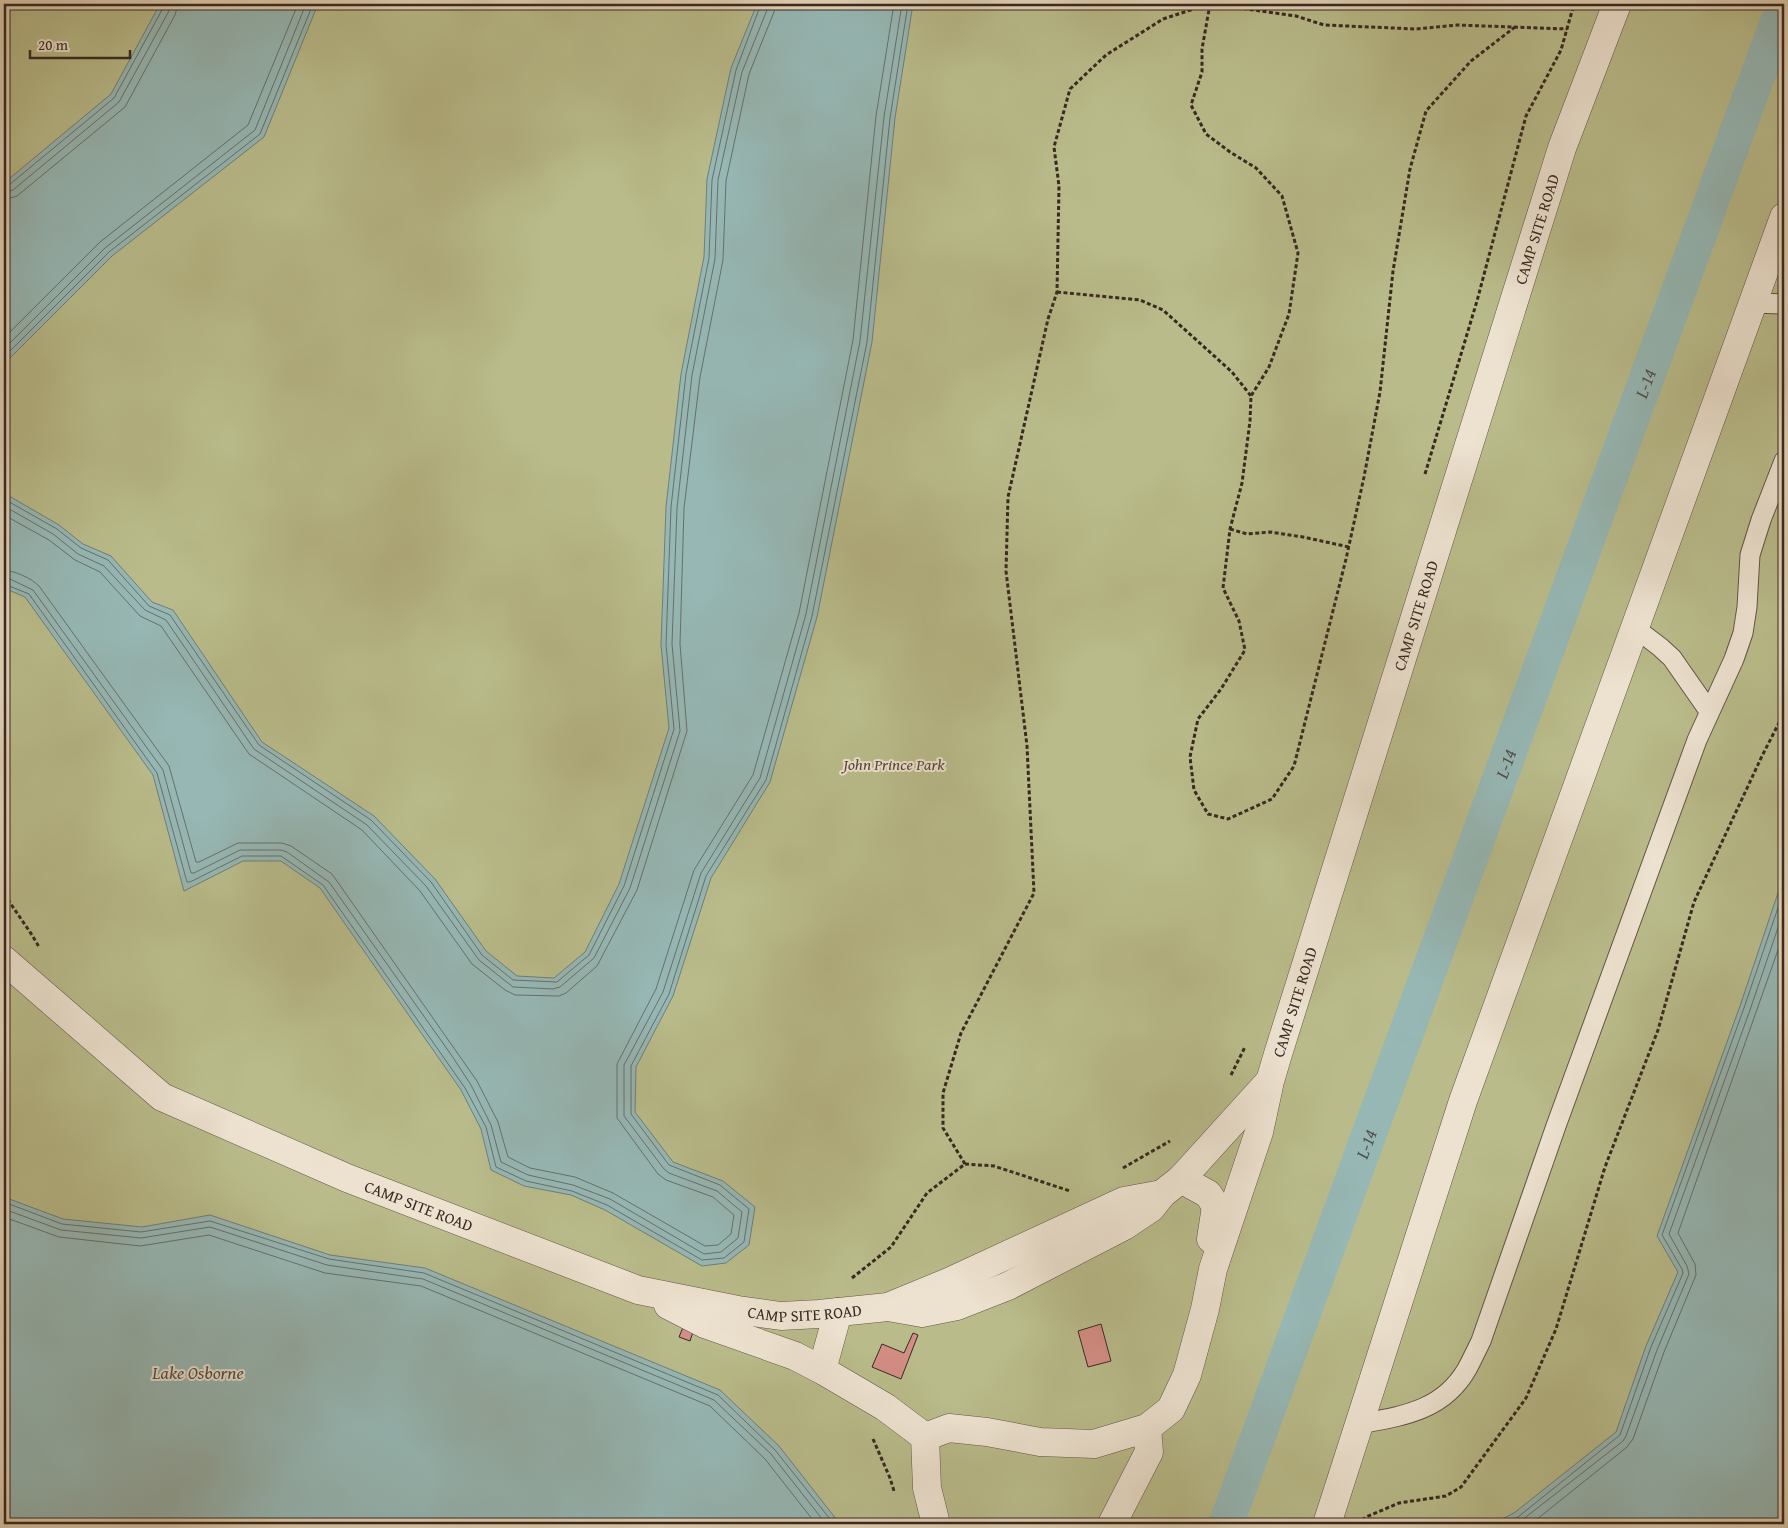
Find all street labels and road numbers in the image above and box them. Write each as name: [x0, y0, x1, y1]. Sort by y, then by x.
street label: CAMP SITE ROAD: [1508, 171, 1565, 287]
street label: CAMP SITE ROAD: [1387, 557, 1444, 674]
street label: CAMP SITE ROAD: [1266, 943, 1323, 1060]
street label: CAMP SITE ROAD: [361, 1174, 477, 1237]
street label: CAMP SITE ROAD: [746, 1298, 863, 1328]

